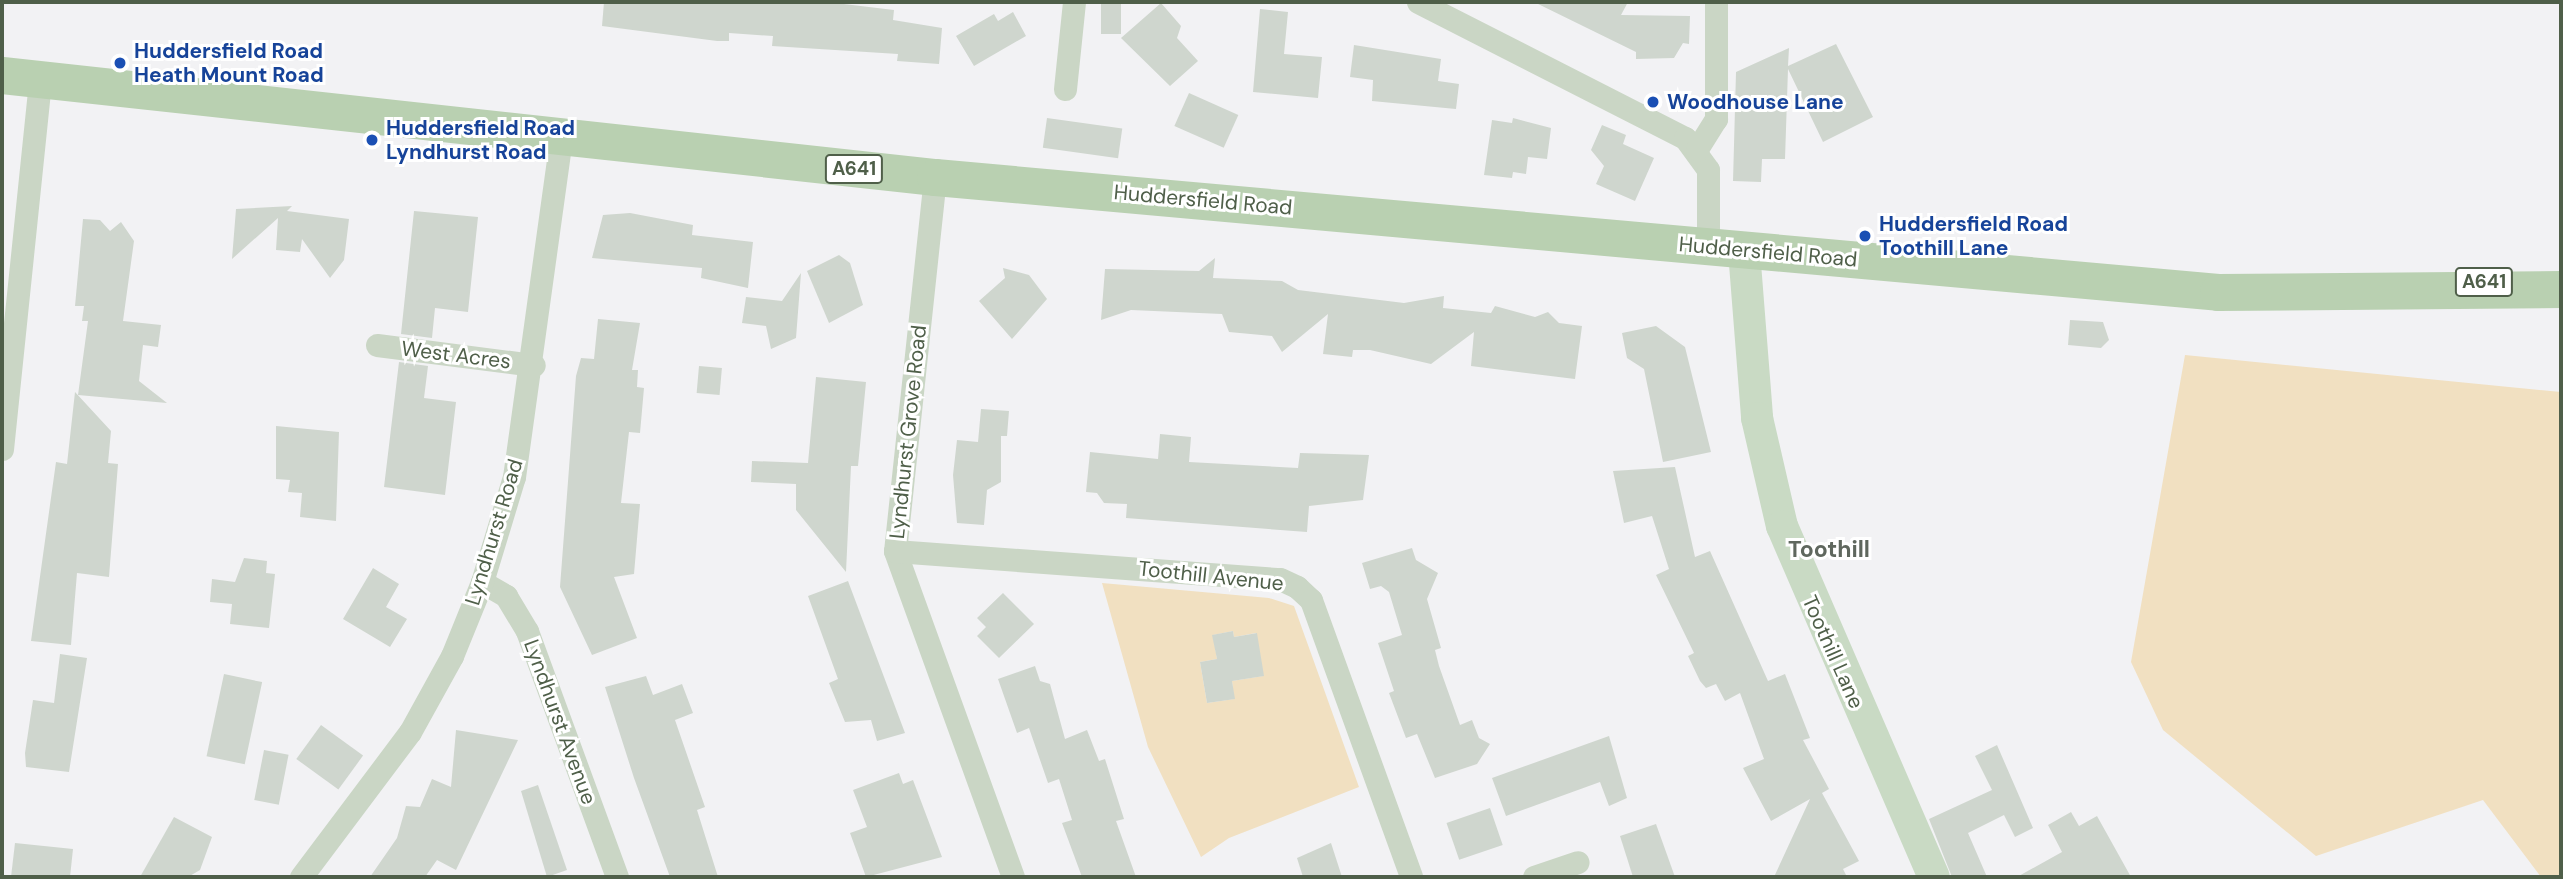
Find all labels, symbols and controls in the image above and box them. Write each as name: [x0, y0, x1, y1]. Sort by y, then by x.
place label: Huddersfield Road Heath Mount Road: [134, 38, 324, 88]
marker: Huddersfield Road Heath Mount Road: [112, 55, 128, 71]
place label: Woodhouse Lane: [1667, 89, 1844, 115]
marker: Woodhouse Lane: [1645, 94, 1661, 110]
place label: Huddersfield Road Lyndhurst Road: [386, 115, 575, 165]
marker: Huddersfield Road Lyndhurst Road: [364, 132, 380, 148]
road number: A641: [824, 154, 884, 184]
street label: Huddersfield Road: [1113, 180, 1293, 220]
place label: Huddersfield Road Toothill Lane: [1879, 211, 2068, 261]
marker: Huddersfield Road Toothill Lane: [1857, 228, 1873, 244]
street label: Huddersfield Road: [1678, 232, 1858, 272]
road number: A641: [2454, 266, 2514, 298]
street label: Lyndhurst Grove Road: [884, 324, 932, 540]
street label: West Acres: [400, 336, 512, 374]
street label: Lyndhurst Road: [460, 456, 528, 608]
district label: Toothill: [1788, 535, 1870, 563]
street label: Toothill Avenue: [1137, 556, 1285, 596]
street label: Toothill Lane: [1797, 592, 1869, 712]
street label: Lyndhurst Avenue: [518, 636, 602, 808]

